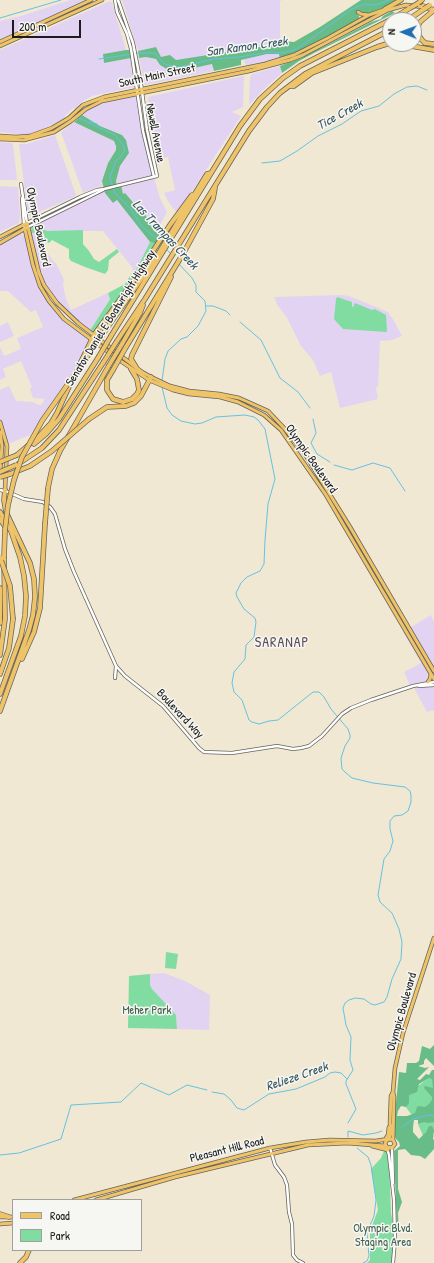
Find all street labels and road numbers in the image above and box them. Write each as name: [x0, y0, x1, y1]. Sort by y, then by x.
street label: South Main Street: [117, 61, 197, 91]
street label: Newell Avenue: [142, 102, 168, 164]
street label: Olympic Boulevard: [23, 186, 53, 268]
street label: Senator Daniel E Boatwright Highway: [63, 247, 159, 389]
street label: Olympic Boulevard: [282, 422, 340, 496]
street label: Boulevard Way: [153, 686, 207, 742]
street label: Olympic Boulevard: [384, 971, 420, 1053]
street label: Pleasant Hill Road: [188, 1134, 266, 1166]

